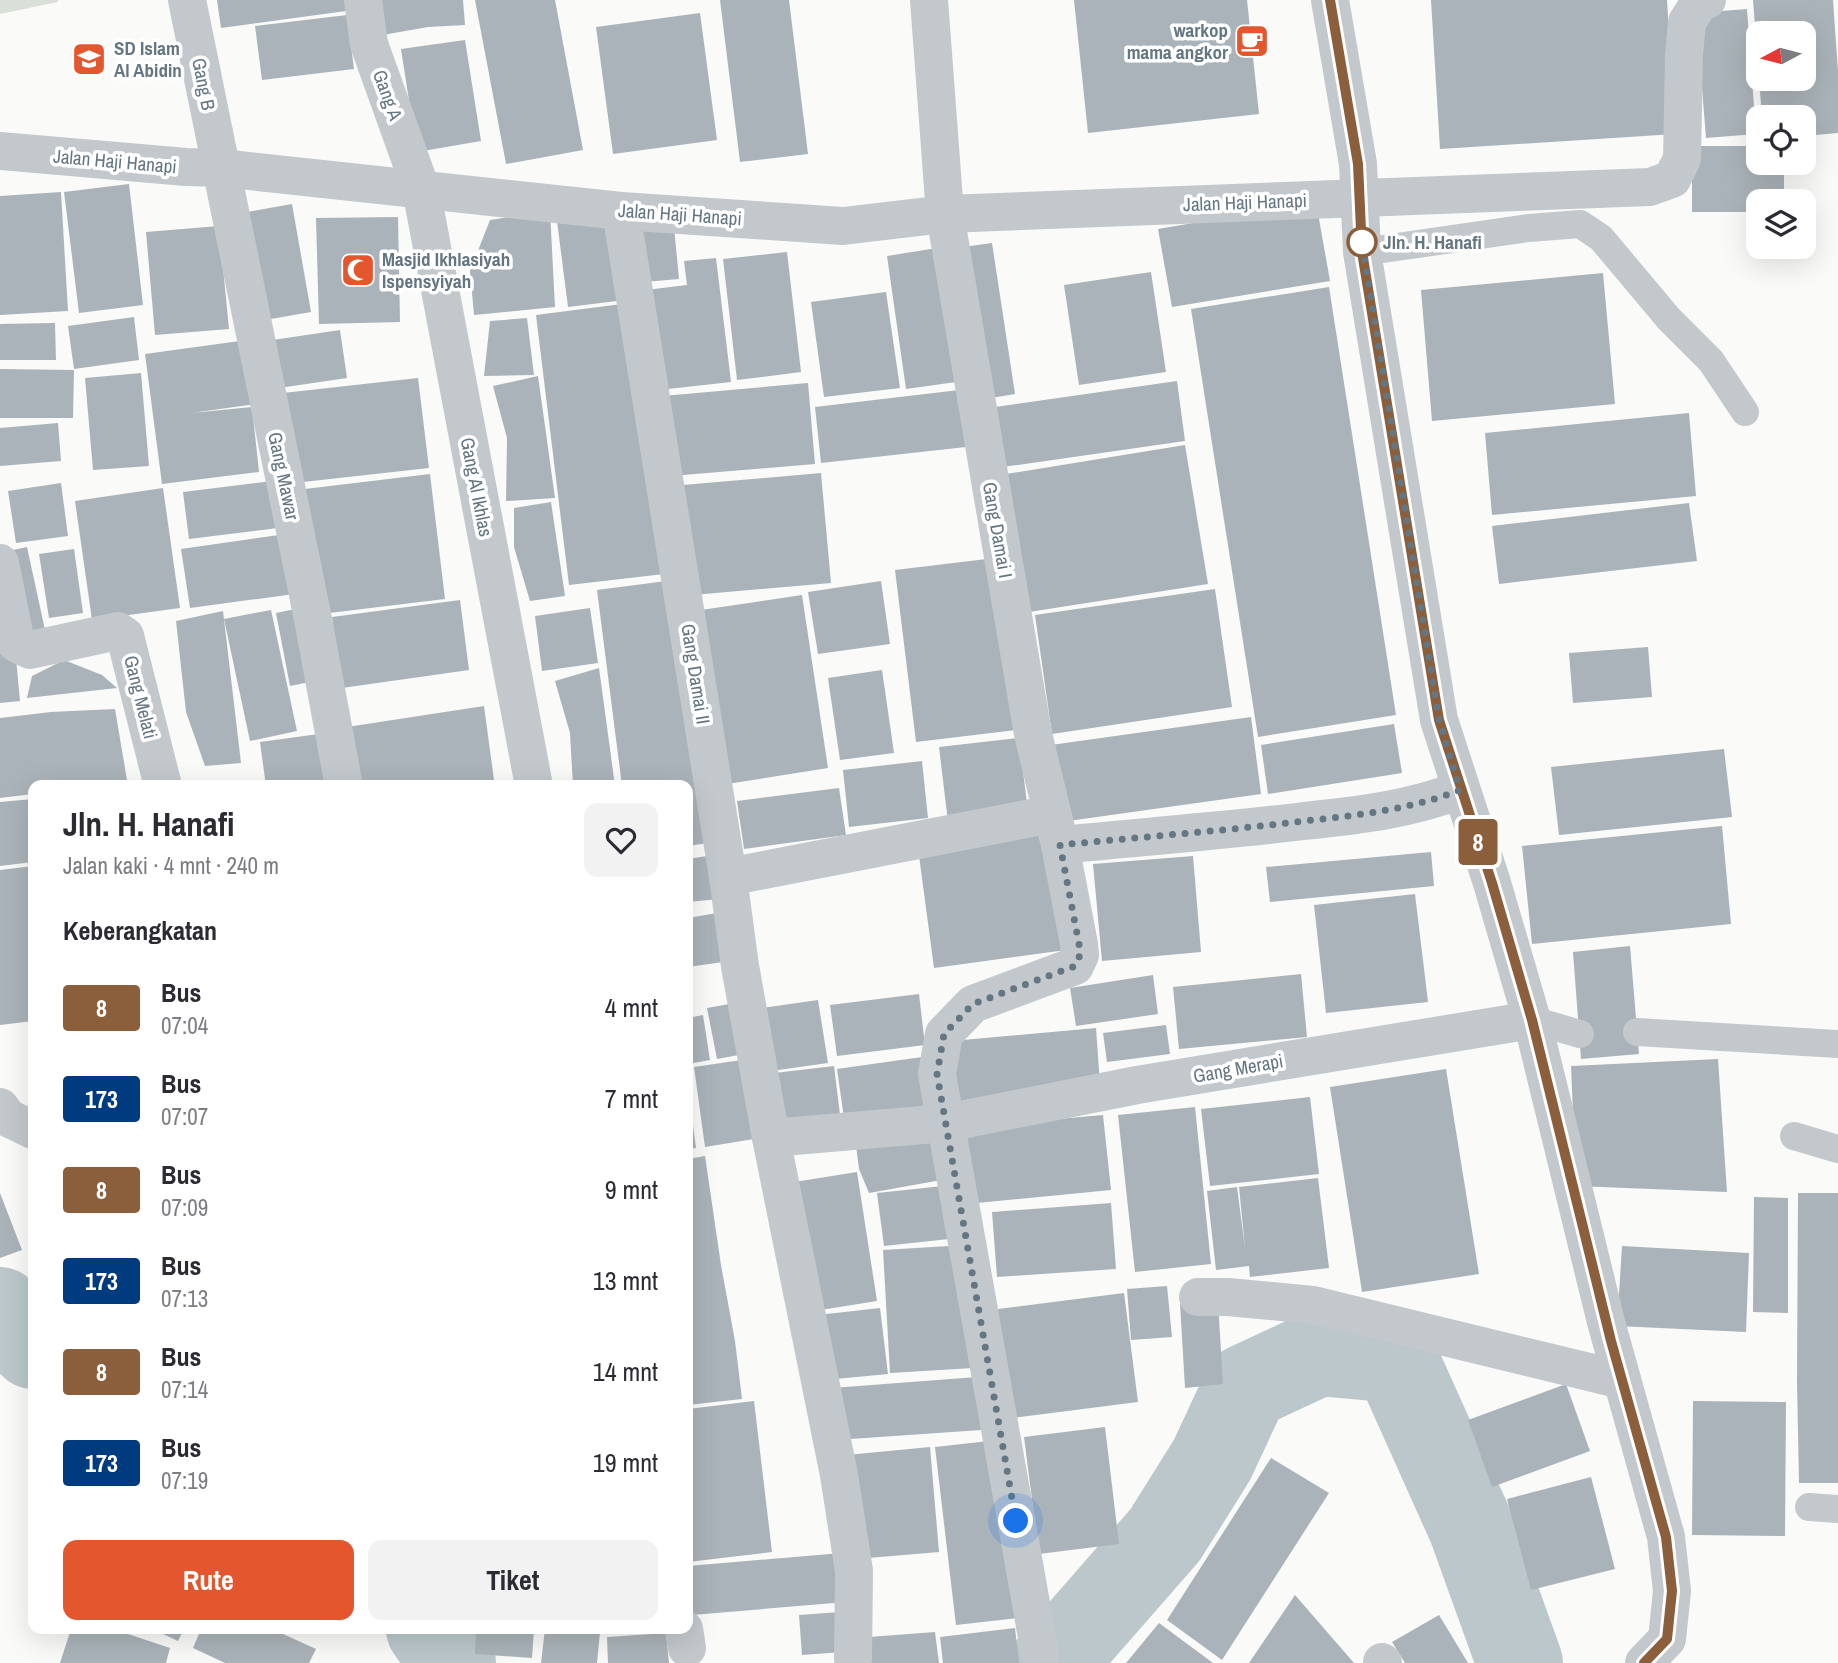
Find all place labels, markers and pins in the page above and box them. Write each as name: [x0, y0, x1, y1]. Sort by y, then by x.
place label: warkop mama angkor: [1127, 17, 1228, 65]
cafe icon: warkop mama angkor: [1233, 22, 1271, 60]
place label: SD Islam Al Abidin: [114, 35, 182, 83]
school or university icon: SD Islam Al Abidin: [70, 40, 108, 78]
marker: Jln. H. Hanafi: [1347, 227, 1377, 257]
place label: Jln. H. Hanafi: [1383, 229, 1482, 255]
place label: Masjid Ikhlasiyah Ispensyiyah: [382, 246, 510, 294]
mosque icon: Masjid Ikhlasiyah Ispensyiyah: [339, 251, 377, 289]

